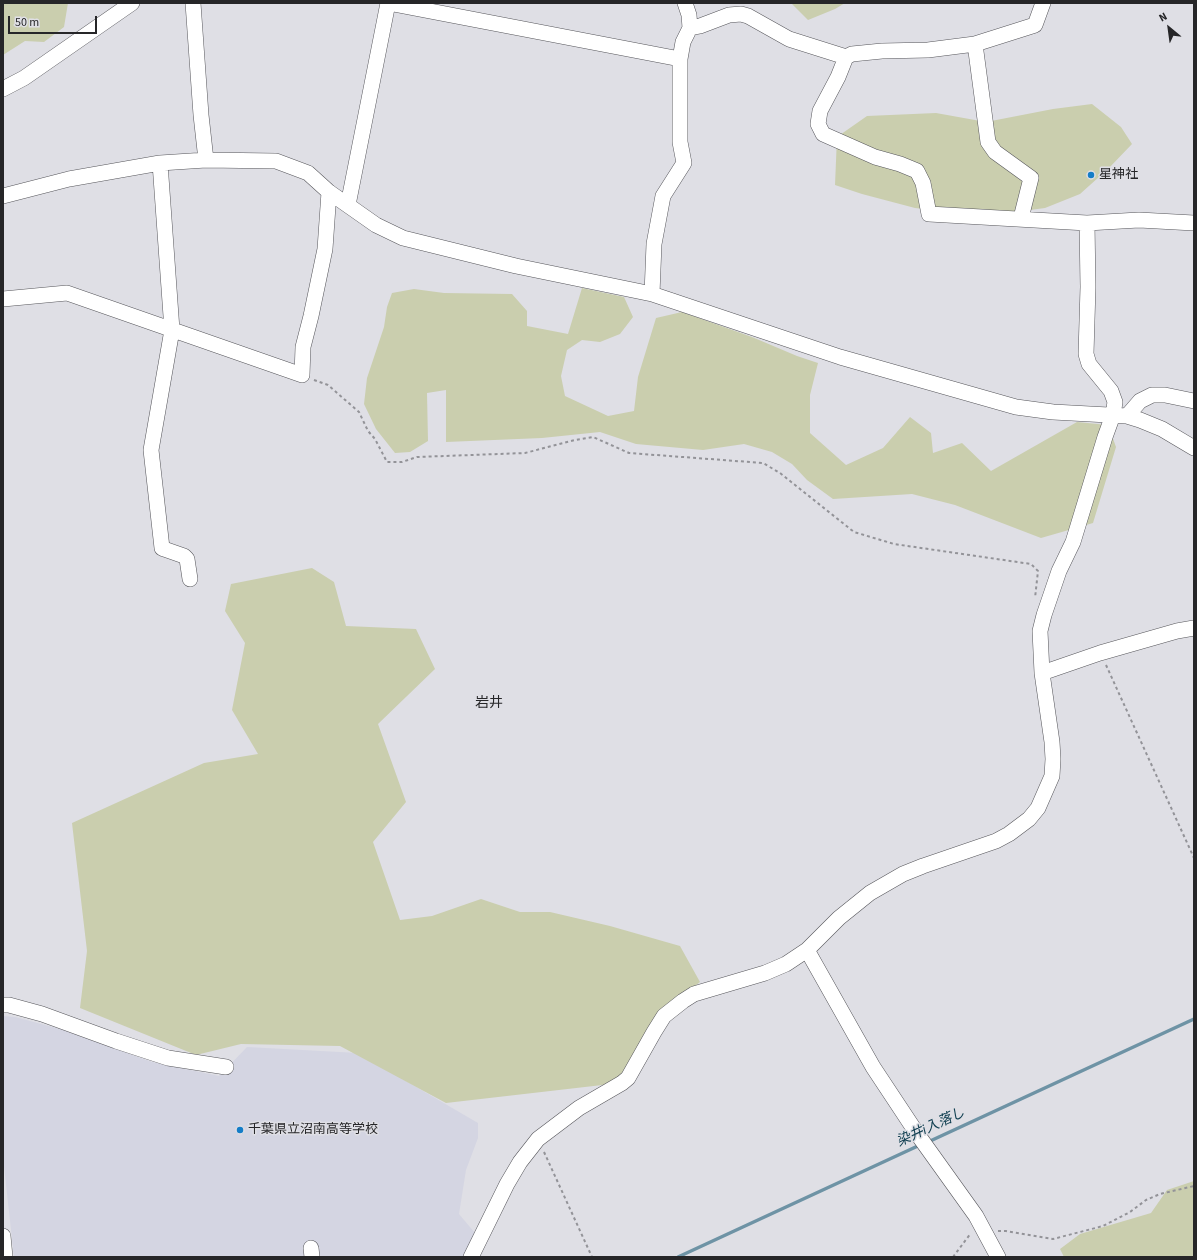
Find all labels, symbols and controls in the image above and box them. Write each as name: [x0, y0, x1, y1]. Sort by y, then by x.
scale bar: [10, 8, 99, 34]
north arrow: [1149, 8, 1189, 48]
text: N: [1156, 9, 1170, 25]
text: 50 m: [15, 14, 39, 31]
place label: 星神社: [1099, 167, 1138, 183]
marker: 星神社: [1086, 170, 1096, 180]
district label: 岩井: [475, 696, 503, 712]
water label: 染井i入落し: [894, 1105, 968, 1151]
place label: 千葉県立沼南高等学校: [248, 1122, 378, 1138]
marker: 千葉県立沼南高等学校: [235, 1125, 245, 1135]

